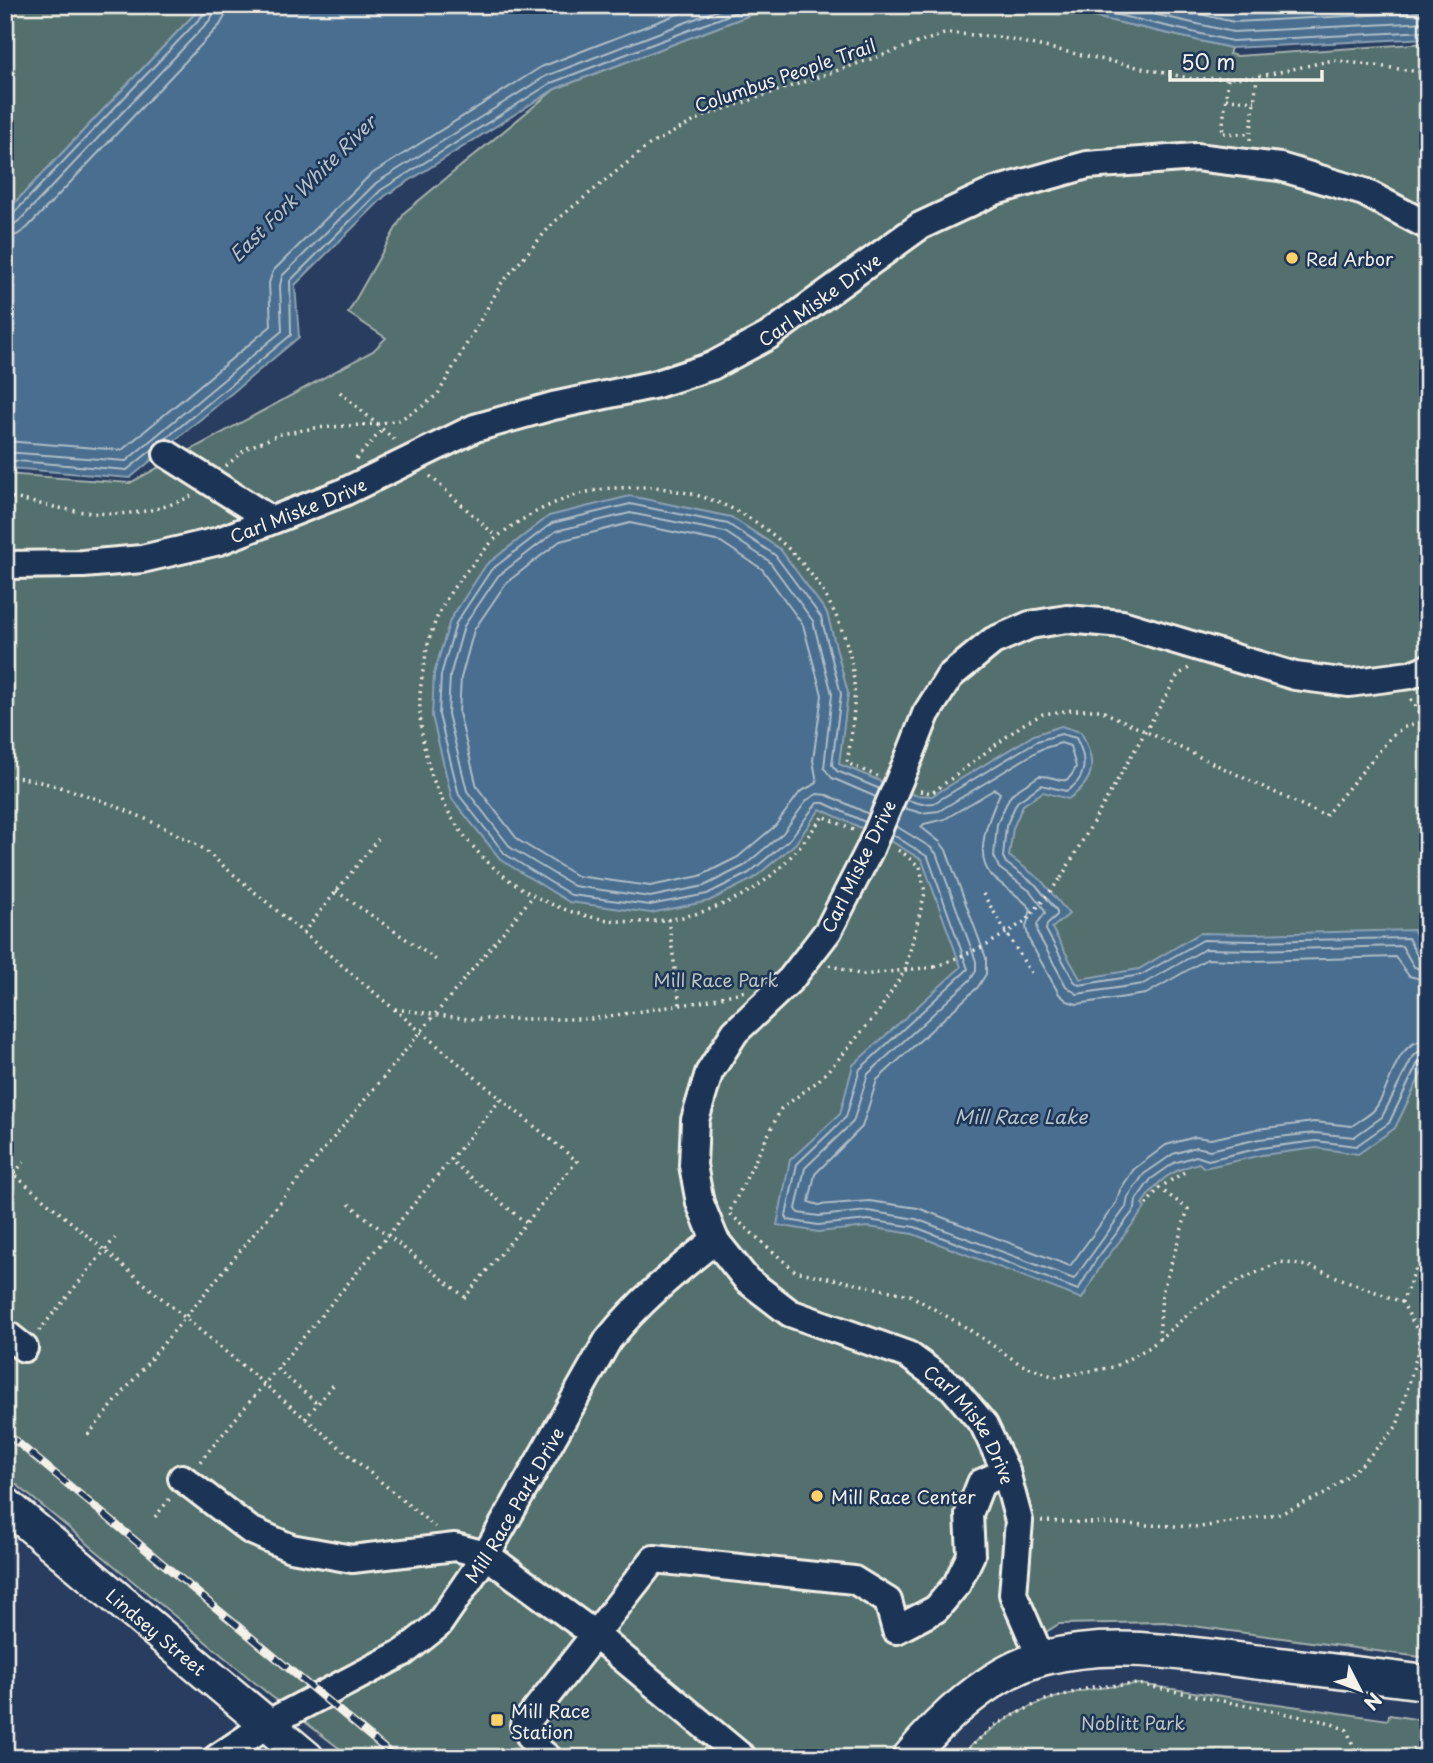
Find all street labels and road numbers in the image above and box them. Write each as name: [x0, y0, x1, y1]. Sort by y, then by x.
street label: Columbus People Trail: [691, 31, 879, 119]
street label: Carl Miske Drive: [753, 246, 886, 352]
street label: Carl Miske Drive: [225, 470, 371, 549]
street label: Carl Miske Drive: [814, 795, 902, 937]
street label: Carl Miske Drive: [918, 1357, 1022, 1487]
street label: Mill Race Park Drive: [457, 1422, 570, 1588]
street label: Lindsey Street: [101, 1581, 212, 1681]

